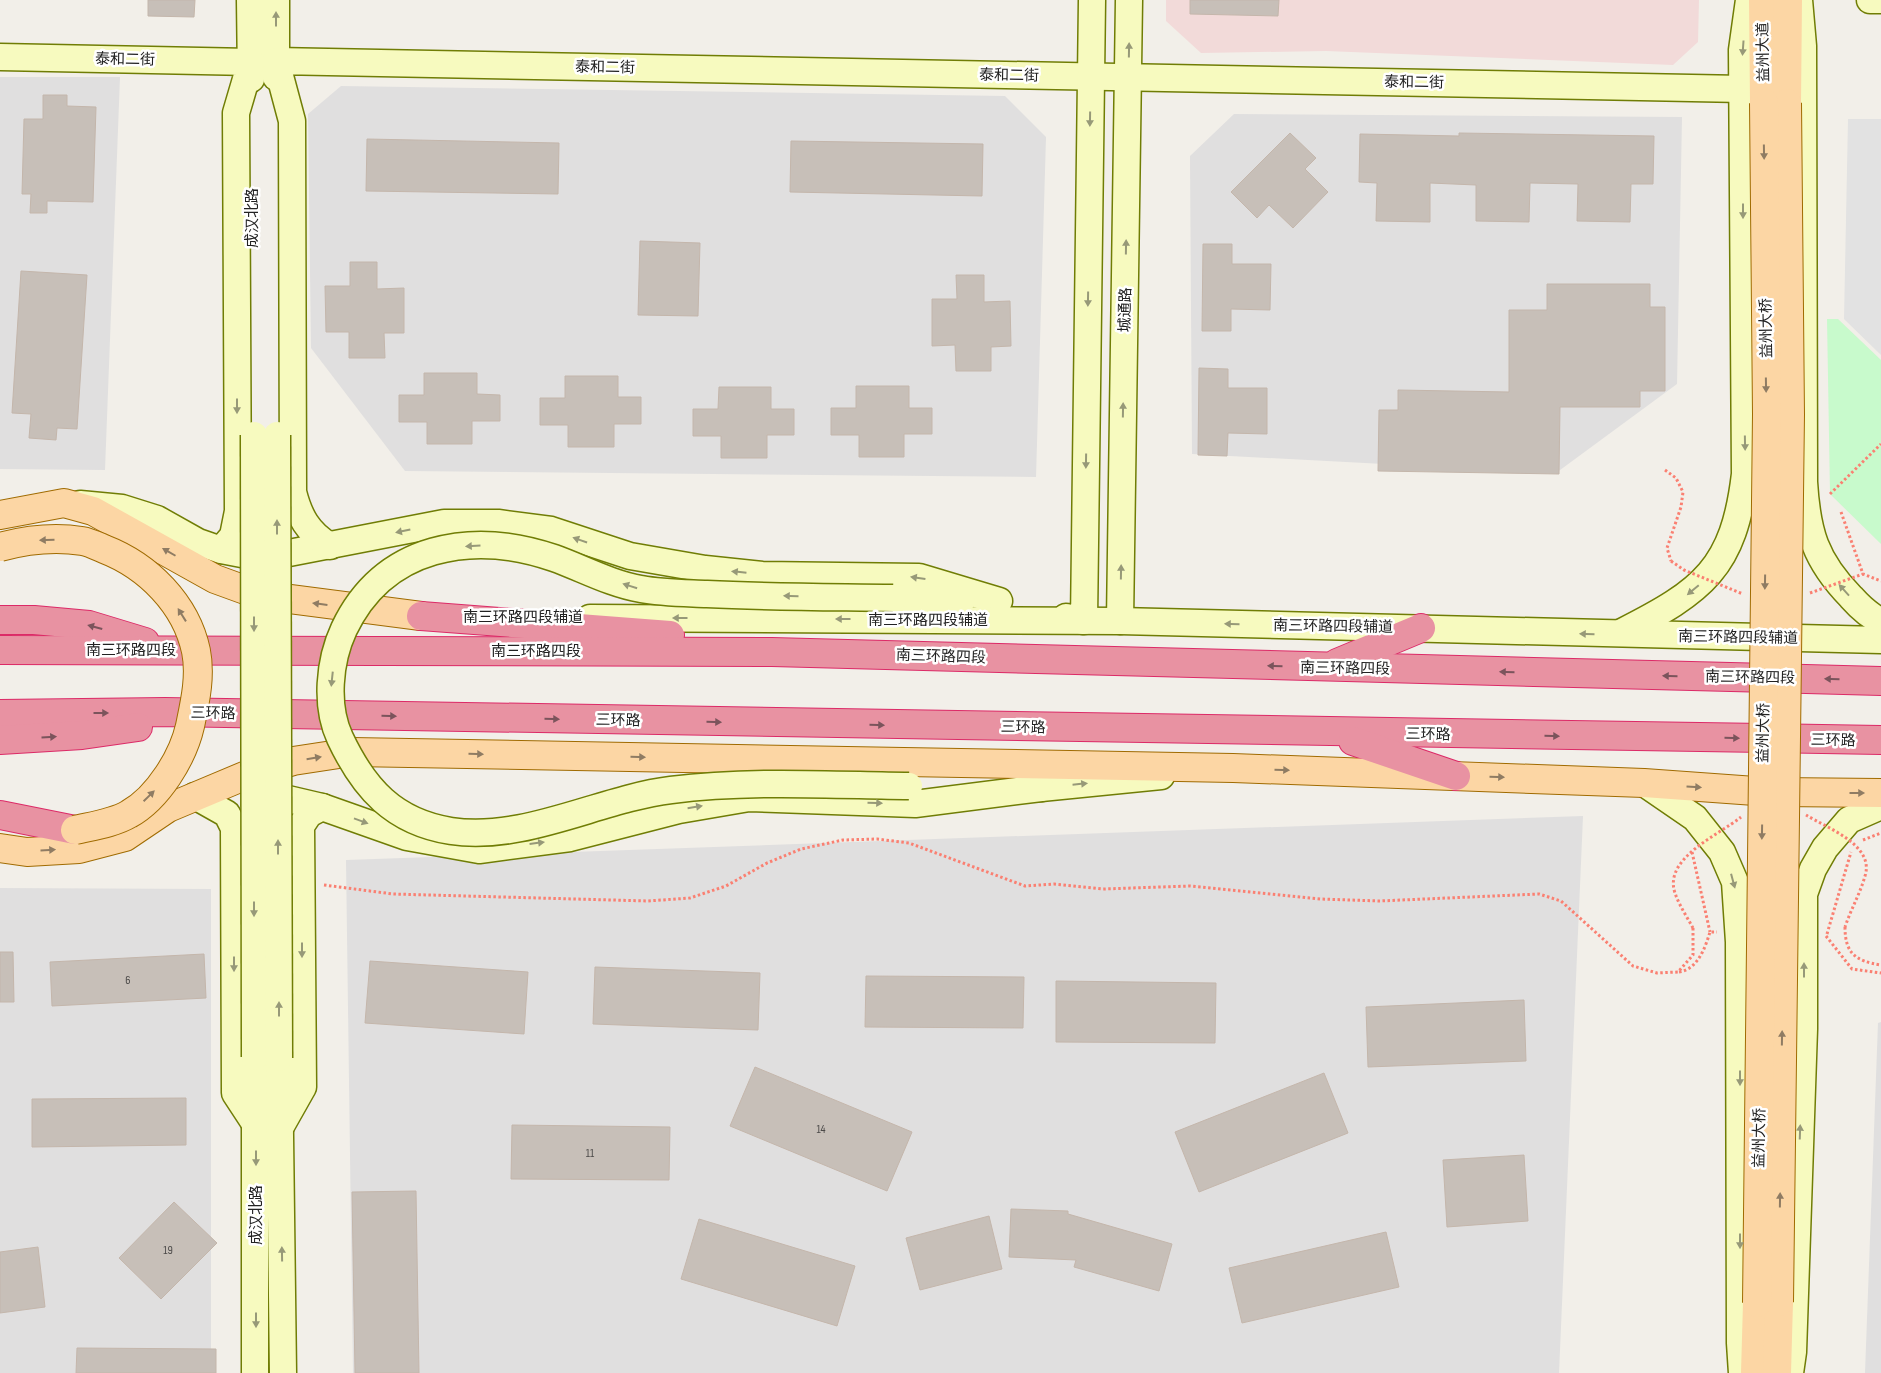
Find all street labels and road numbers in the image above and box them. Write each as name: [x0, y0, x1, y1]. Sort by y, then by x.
street label: 益州大道: [1753, 22, 1774, 82]
street label: 泰和二街: [95, 49, 155, 70]
street label: 泰和二街: [575, 57, 635, 78]
street label: 泰和二街: [979, 65, 1039, 86]
street label: 泰和二街: [1384, 72, 1444, 93]
street label: 成汉北路: [243, 188, 262, 248]
street label: 城通路: [1116, 287, 1135, 333]
street label: 益州大桥: [1756, 298, 1777, 358]
street label: 南三环路四段辅道: [463, 608, 583, 627]
street label: 南三环路四段辅道: [868, 611, 988, 630]
street label: 南三环路四段辅道: [1273, 616, 1393, 637]
street label: 南三环路四段辅道: [1678, 627, 1798, 648]
street label: 南三环路四段: [86, 641, 176, 660]
street label: 南三环路四段: [491, 642, 581, 661]
street label: 南三环路四段: [896, 645, 986, 668]
street label: 南三环路四段: [1300, 658, 1390, 679]
street label: 南三环路四段: [1705, 667, 1795, 688]
street label: 益州大桥: [1753, 703, 1774, 763]
street label: 三环路: [190, 704, 236, 723]
street label: 三环路: [595, 711, 641, 730]
street label: 三环路: [1000, 718, 1046, 737]
street label: 三环路: [1405, 725, 1451, 744]
street label: 三环路: [1810, 731, 1856, 750]
street label: 益州大桥: [1749, 1108, 1770, 1168]
street label: 成汉北路: [247, 1185, 266, 1245]

